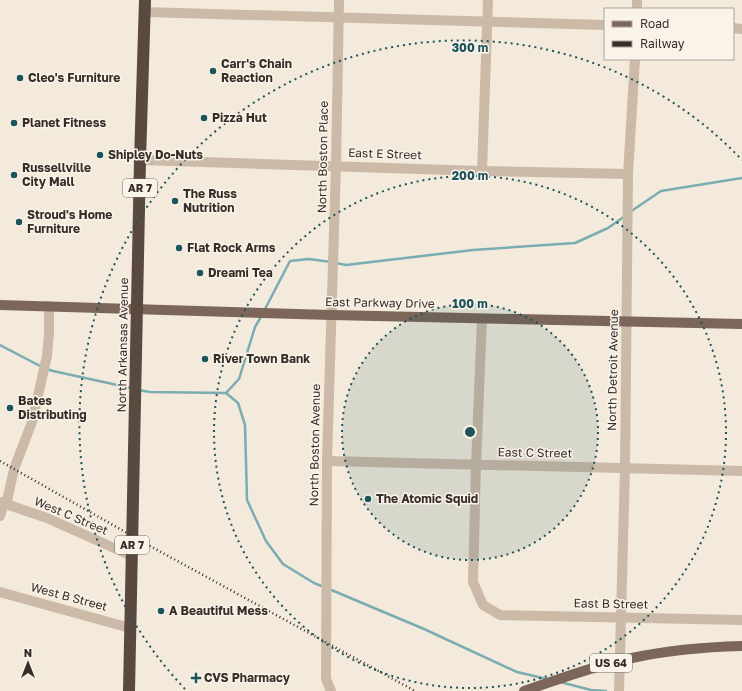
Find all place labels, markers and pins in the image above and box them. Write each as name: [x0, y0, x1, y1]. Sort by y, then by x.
place label: Carr's Chain Reaction: [221, 56, 292, 85]
marker: Carr's Chain Reaction: [208, 66, 218, 76]
place label: Cleo's Furniture: [28, 70, 120, 85]
marker: Cleo's Furniture: [15, 73, 25, 83]
place label: Pizza Hut: [212, 110, 267, 125]
marker: Pizza Hut: [199, 113, 209, 123]
place label: Planet Fitness: [22, 115, 106, 130]
marker: Planet Fitness: [9, 118, 19, 128]
place label: Shipley Do-Nuts: [108, 147, 203, 162]
marker: Shipley Do-Nuts: [95, 150, 105, 160]
place label: Russellville City Mall: [22, 160, 91, 189]
marker: Russellville City Mall: [9, 170, 19, 180]
place label: The Russ Nutrition: [183, 186, 237, 215]
marker: The Russ Nutrition: [170, 196, 180, 206]
place label: Stroud's Home Furniture: [27, 207, 112, 236]
marker: Stroud's Home Furniture: [14, 217, 24, 227]
place label: Flat Rock Arms: [187, 240, 276, 255]
marker: Flat Rock Arms: [174, 243, 184, 253]
place label: Dreami Tea: [208, 265, 273, 280]
marker: Dreami Tea: [195, 268, 205, 278]
place label: River Town Bank: [213, 351, 310, 366]
marker: River Town Bank: [200, 354, 210, 364]
place label: Bates Distributing: [18, 393, 87, 422]
marker: Bates Distributing: [5, 403, 15, 413]
centre of rings: [463, 425, 477, 439]
place label: The Atomic Squid: [376, 491, 478, 506]
marker: The Atomic Squid: [363, 494, 373, 504]
place label: A Beautiful Mess: [169, 603, 268, 618]
marker: A Beautiful Mess: [156, 606, 166, 616]
place label: CVS Pharmacy: [204, 670, 291, 685]
marker: CVS Pharmacy: [191, 673, 201, 683]

